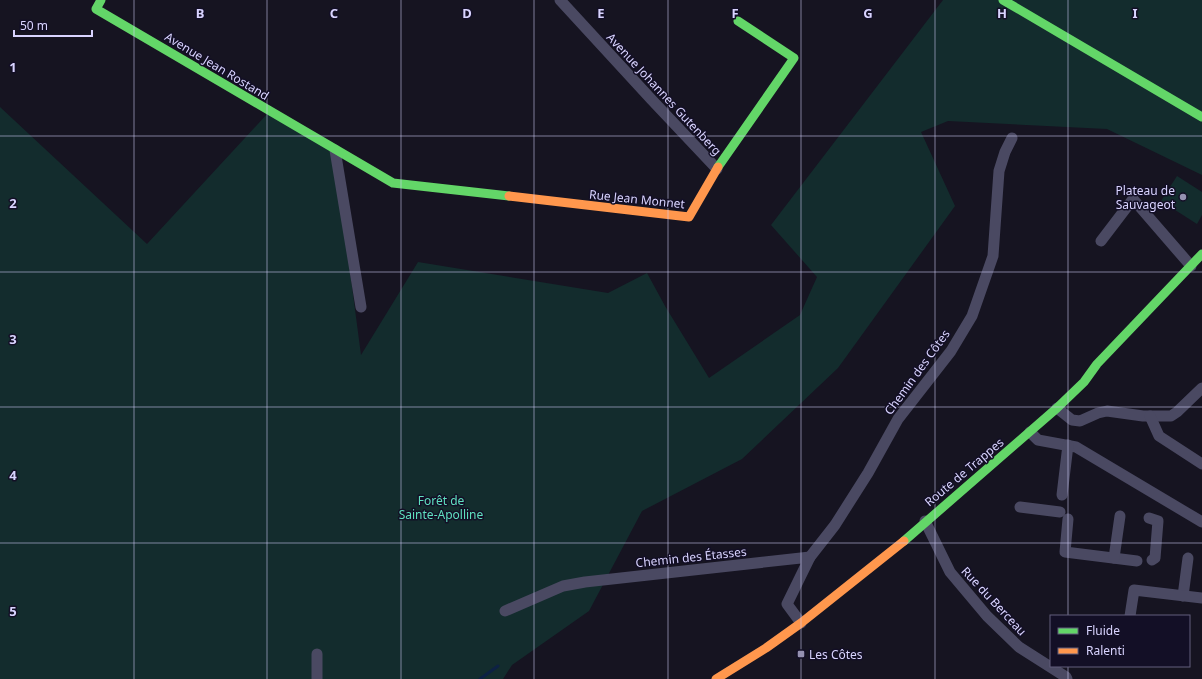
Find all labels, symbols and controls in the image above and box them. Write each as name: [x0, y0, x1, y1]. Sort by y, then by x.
text: B: [196, 4, 204, 22]
text: C: [330, 4, 338, 22]
text: D: [462, 4, 472, 22]
text: E: [597, 4, 605, 22]
text: F: [731, 4, 739, 22]
text: G: [863, 4, 873, 22]
text: H: [997, 4, 1007, 22]
text: I: [1132, 4, 1138, 22]
scale bar: [14, 12, 92, 38]
text: 50 m: [20, 17, 48, 34]
street label: Avenue Jean Rostand: [162, 28, 272, 104]
street label: Avenue Johannes Gutenberg: [603, 29, 725, 159]
text: 1: [9, 58, 17, 76]
place label: Plateau de Sauvageot: [1115, 182, 1176, 213]
street label: Rue Jean Monnet: [588, 186, 686, 213]
marker: Plateau de Sauvageot: [1178, 192, 1188, 202]
text: 2: [9, 194, 17, 212]
street label: Chemin des Côtes: [880, 326, 954, 418]
text: 3: [9, 330, 17, 348]
street label: Route de Trappes: [921, 434, 1007, 510]
text: 4: [9, 466, 17, 484]
park label: Forêt de Sainte-Apolline: [399, 492, 484, 523]
street label: Chemin des Étasses: [635, 543, 748, 571]
street label: Rue du Berceau: [958, 563, 1030, 639]
text: 5: [9, 602, 17, 620]
legend: [1050, 615, 1190, 667]
text: Fluide: [1086, 622, 1120, 639]
text: Ralenti: [1086, 642, 1125, 659]
place label: Les Côtes: [809, 646, 863, 663]
marker: Les Côtes: [796, 649, 806, 659]

